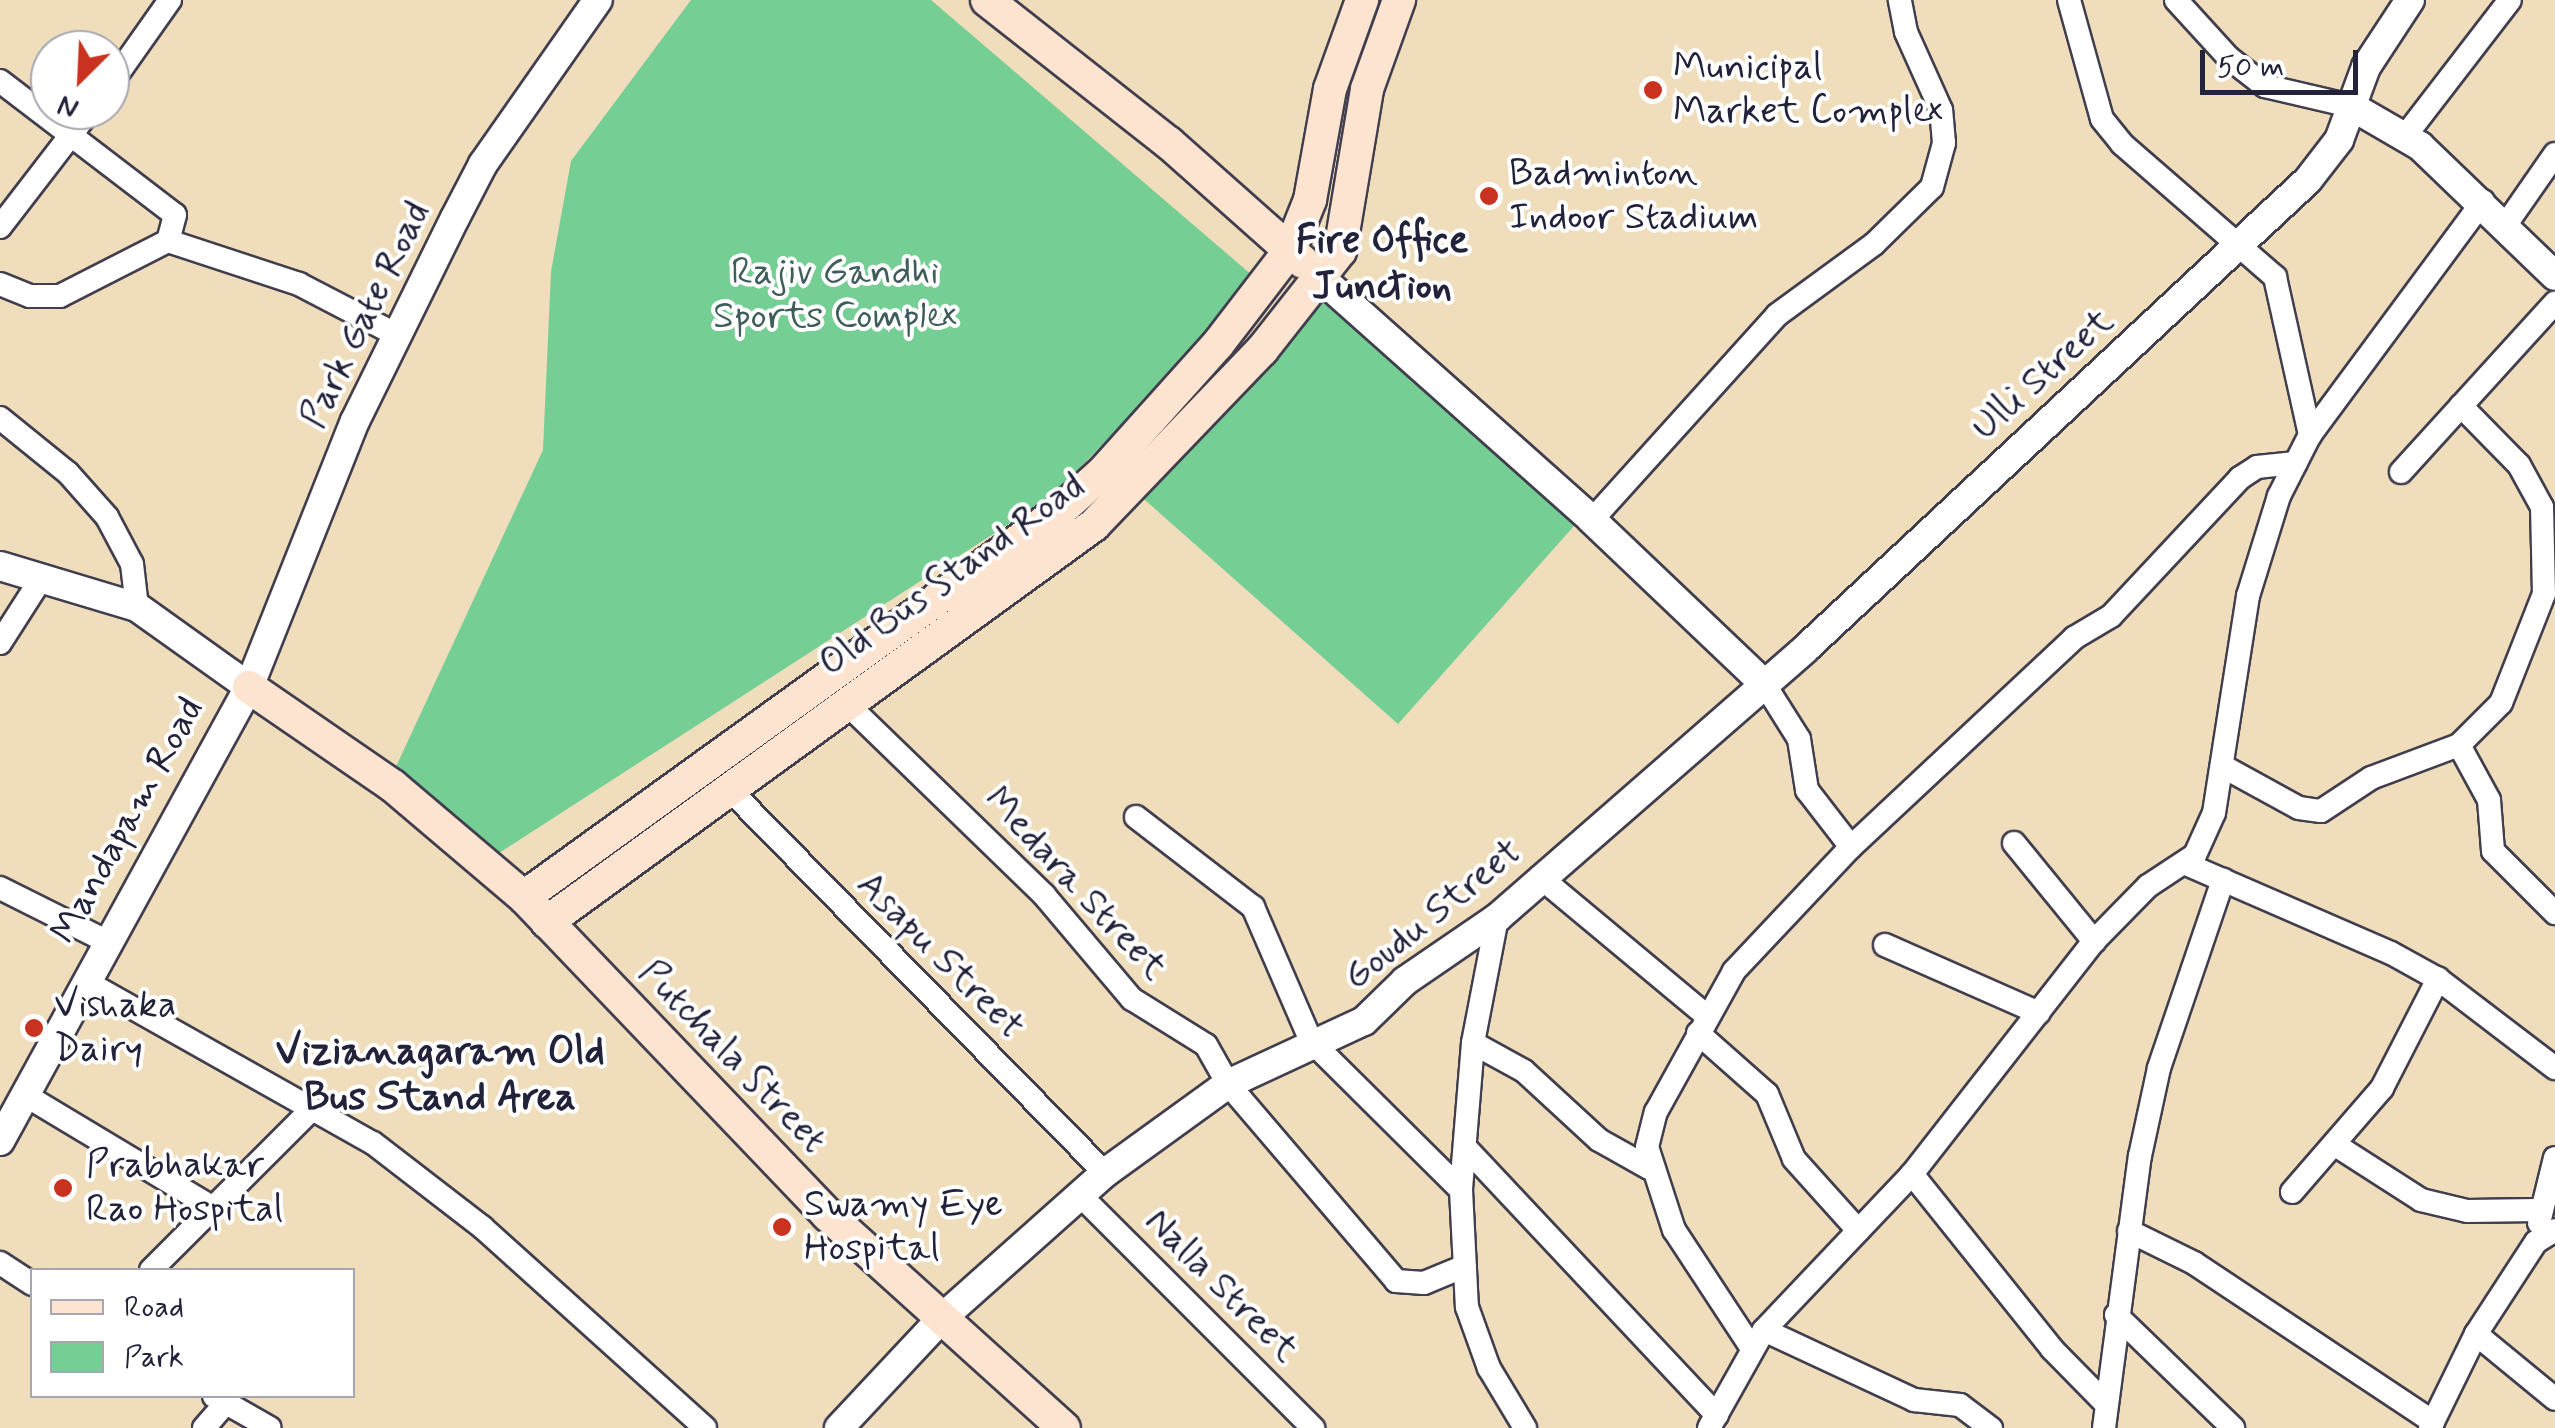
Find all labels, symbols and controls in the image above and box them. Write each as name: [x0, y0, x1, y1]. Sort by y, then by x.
north arrow: [30, 30, 130, 130]
scale bar: [2205, 30, 2362, 92]
place label: Municipal Market Complex: [1673, 45, 1944, 134]
text: 50 m: [2217, 48, 2284, 87]
marker: Municipal Market Complex: [1642, 79, 1664, 101]
text: N: [52, 85, 84, 127]
place label: Badminton Indoor Stadium: [1509, 151, 1758, 240]
marker: Badminton Indoor Stadium: [1478, 185, 1500, 207]
street label: Park Gate Road: [292, 195, 440, 435]
district label: Fire Office Junction: [1294, 217, 1470, 311]
park label: Rajiv Gandhi Sports Complex: [708, 250, 962, 340]
street label: Ulli Street: [1963, 299, 2123, 451]
street label: Old Bus Stand Road: [809, 462, 1095, 688]
street label: Mandapam Road: [42, 691, 214, 951]
street label: Medara Street: [974, 778, 1176, 990]
street label: Goudu Street: [1336, 830, 1530, 1000]
street label: Asapu Street: [847, 863, 1033, 1049]
street label: Putchala Street: [626, 948, 838, 1166]
place label: Vishaka Dairy: [54, 983, 176, 1072]
marker: Vishaka Dairy: [23, 1017, 45, 1039]
district label: Vizianagaram Old Bus Stand Area: [275, 1028, 605, 1122]
place label: Prabhakar Rao Hospital: [86, 1143, 289, 1232]
marker: Prabhakar Rao Hospital: [50, 1175, 76, 1201]
place label: Swamy Eye Hospital: [804, 1182, 996, 1272]
street label: Nalla Street: [1134, 1199, 1308, 1373]
marker: Swamy Eye Hospital: [769, 1214, 795, 1240]
legend: [30, 1268, 355, 1398]
text: Road: [124, 1288, 184, 1327]
text: Park: [124, 1338, 184, 1377]

